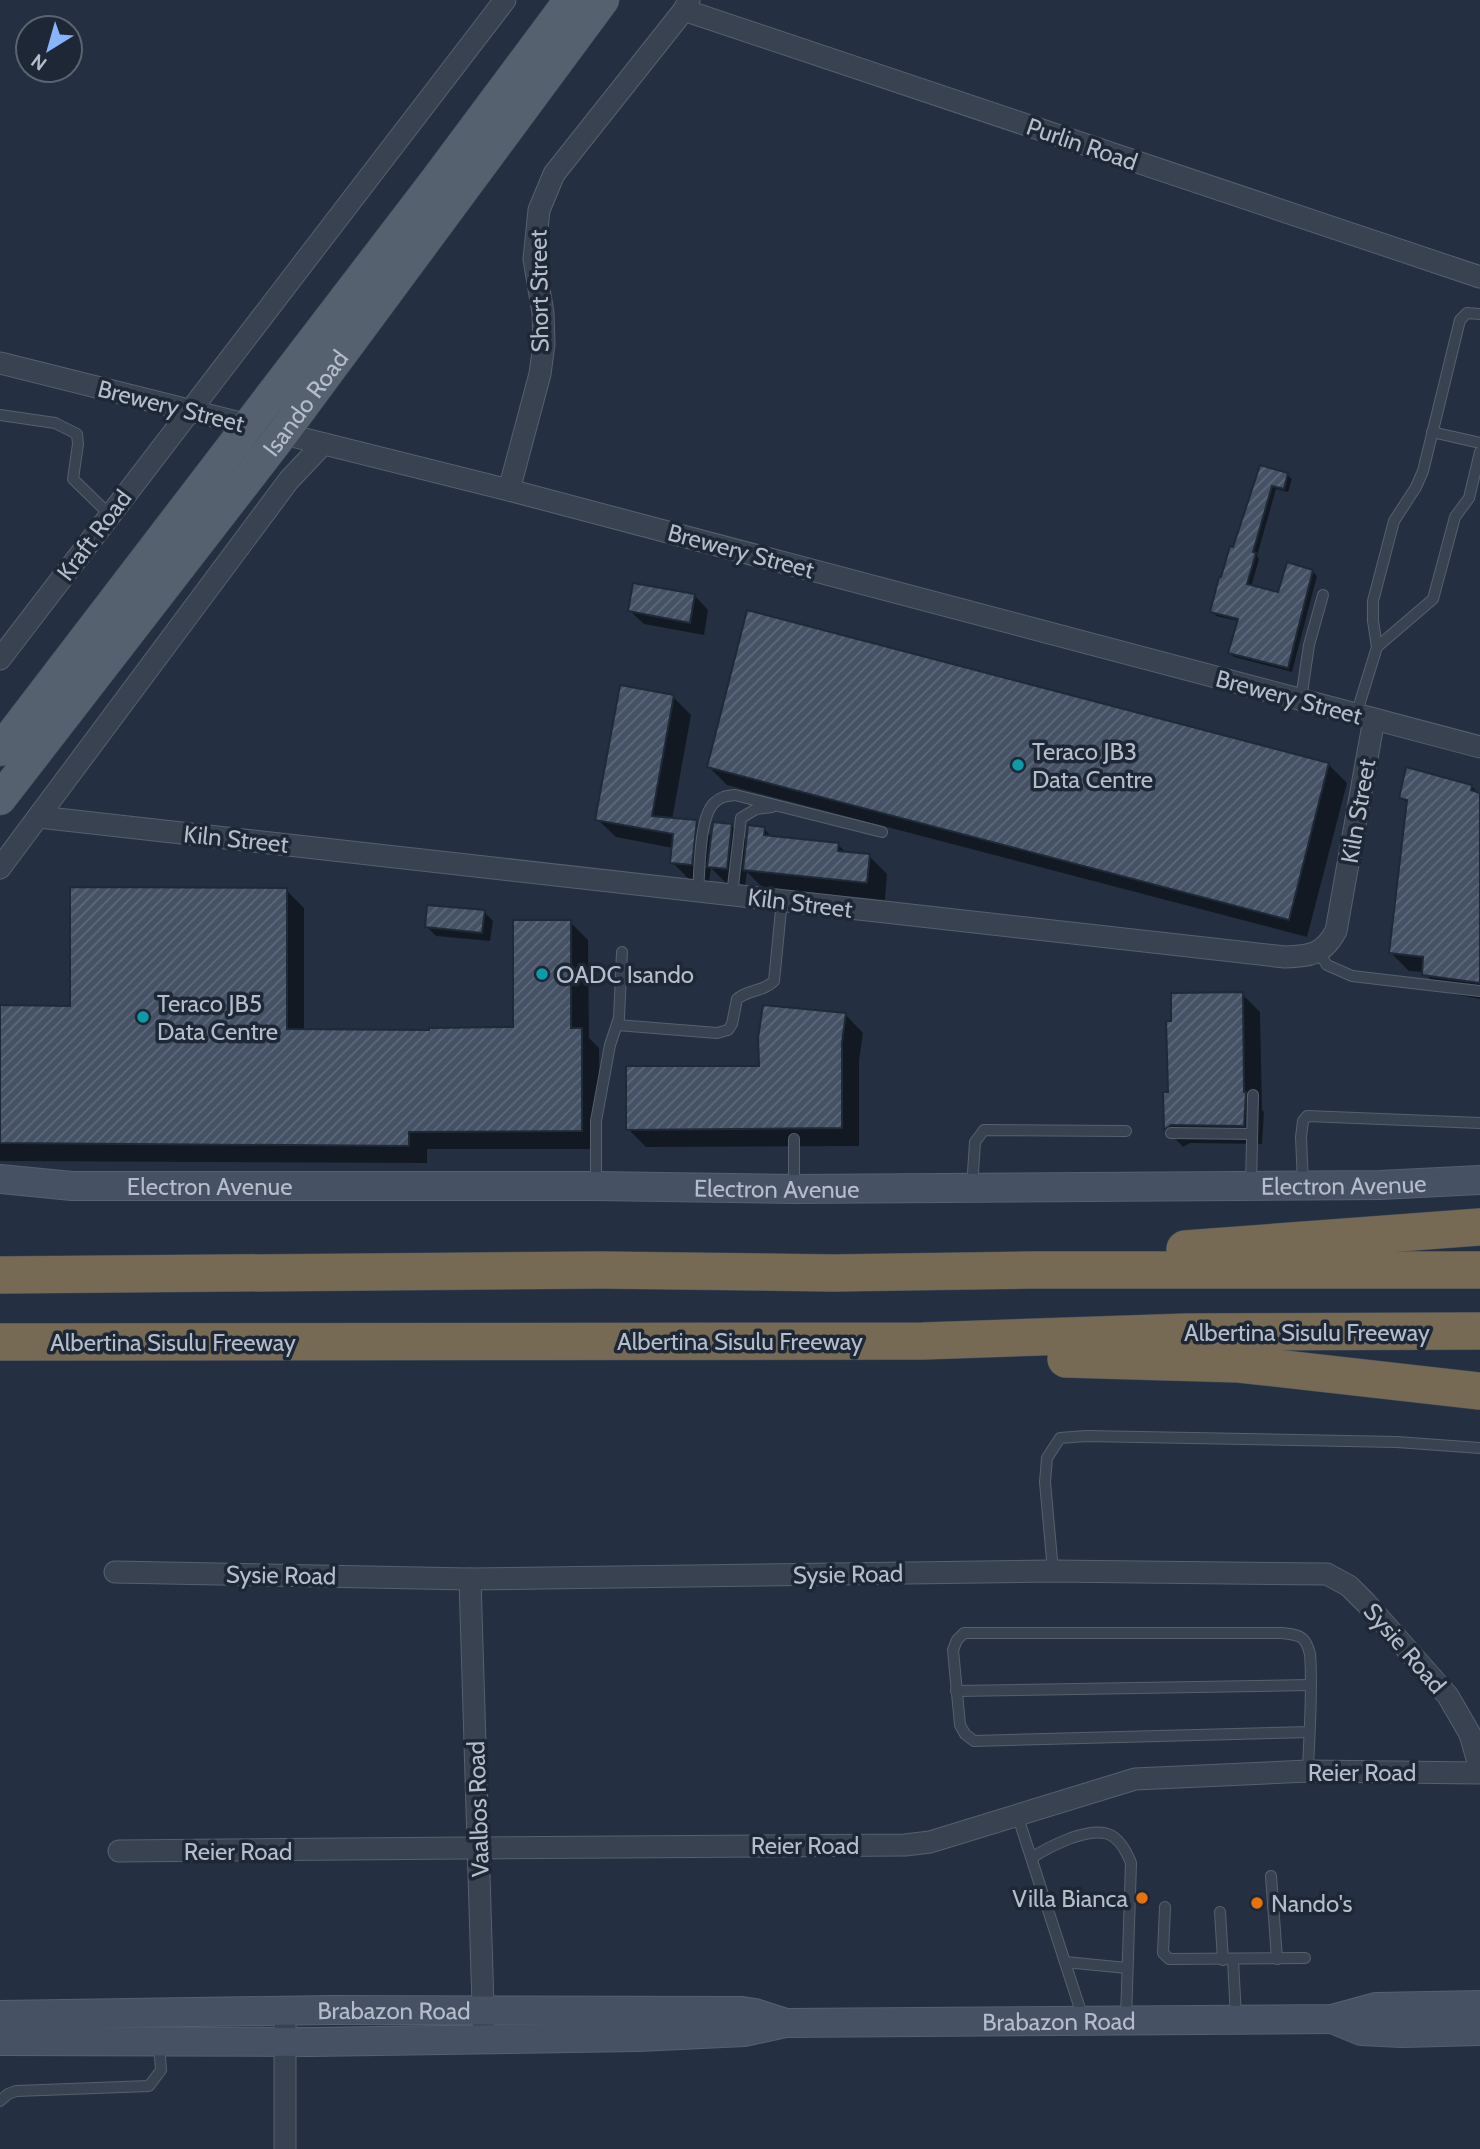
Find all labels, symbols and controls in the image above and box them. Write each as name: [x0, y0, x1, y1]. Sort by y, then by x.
north arrow: [14, 14, 84, 84]
text: N: [27, 49, 51, 75]
street label: Purlin Road: [1023, 112, 1141, 176]
street label: Short Street: [523, 229, 555, 353]
street label: Isando Road: [256, 344, 354, 462]
street label: Brewery Street: [95, 374, 247, 438]
street label: Kraft Road: [51, 484, 137, 586]
street label: Brewery Street: [665, 518, 817, 584]
street label: Brewery Street: [1213, 664, 1365, 730]
place label: Teraco JB3 Data Centre: [1032, 737, 1153, 794]
marker: Teraco JB3 Data Centre: [1010, 757, 1026, 773]
street label: Kiln Street: [1335, 757, 1381, 865]
street label: Kiln Street: [182, 819, 290, 859]
street label: Kiln Street: [746, 882, 854, 924]
place label: OADC Isando: [556, 960, 694, 989]
marker: OADC Isando: [534, 966, 550, 982]
place label: Teraco JB5 Data Centre: [157, 989, 278, 1046]
marker: Teraco JB5 Data Centre: [135, 1009, 151, 1025]
street label: Electron Avenue: [1261, 1168, 1427, 1200]
street label: Electron Avenue: [127, 1172, 292, 1201]
street label: Electron Avenue: [694, 1173, 860, 1204]
street label: Albertina Sisulu Freeway: [1184, 1318, 1430, 1347]
street label: Albertina Sisulu Freeway: [617, 1327, 863, 1356]
street label: Albertina Sisulu Freeway: [50, 1328, 296, 1357]
street label: Sysie Road: [793, 1559, 903, 1589]
street label: Sysie Road: [226, 1560, 336, 1590]
street label: Sysie Road: [1358, 1597, 1452, 1699]
street label: Vaalbos Road: [461, 1740, 495, 1878]
street label: Reier Road: [1308, 1758, 1416, 1787]
street label: Reier Road: [751, 1831, 859, 1860]
street label: Reier Road: [184, 1837, 292, 1866]
place label: Villa Bianca: [1012, 1884, 1128, 1913]
place label: Nando's: [1271, 1889, 1352, 1918]
marker: Villa Bianca: [1134, 1890, 1150, 1906]
marker: Nando's: [1249, 1895, 1265, 1911]
street label: Brabazon Road: [317, 1995, 471, 2025]
street label: Brabazon Road: [982, 2006, 1136, 2036]

